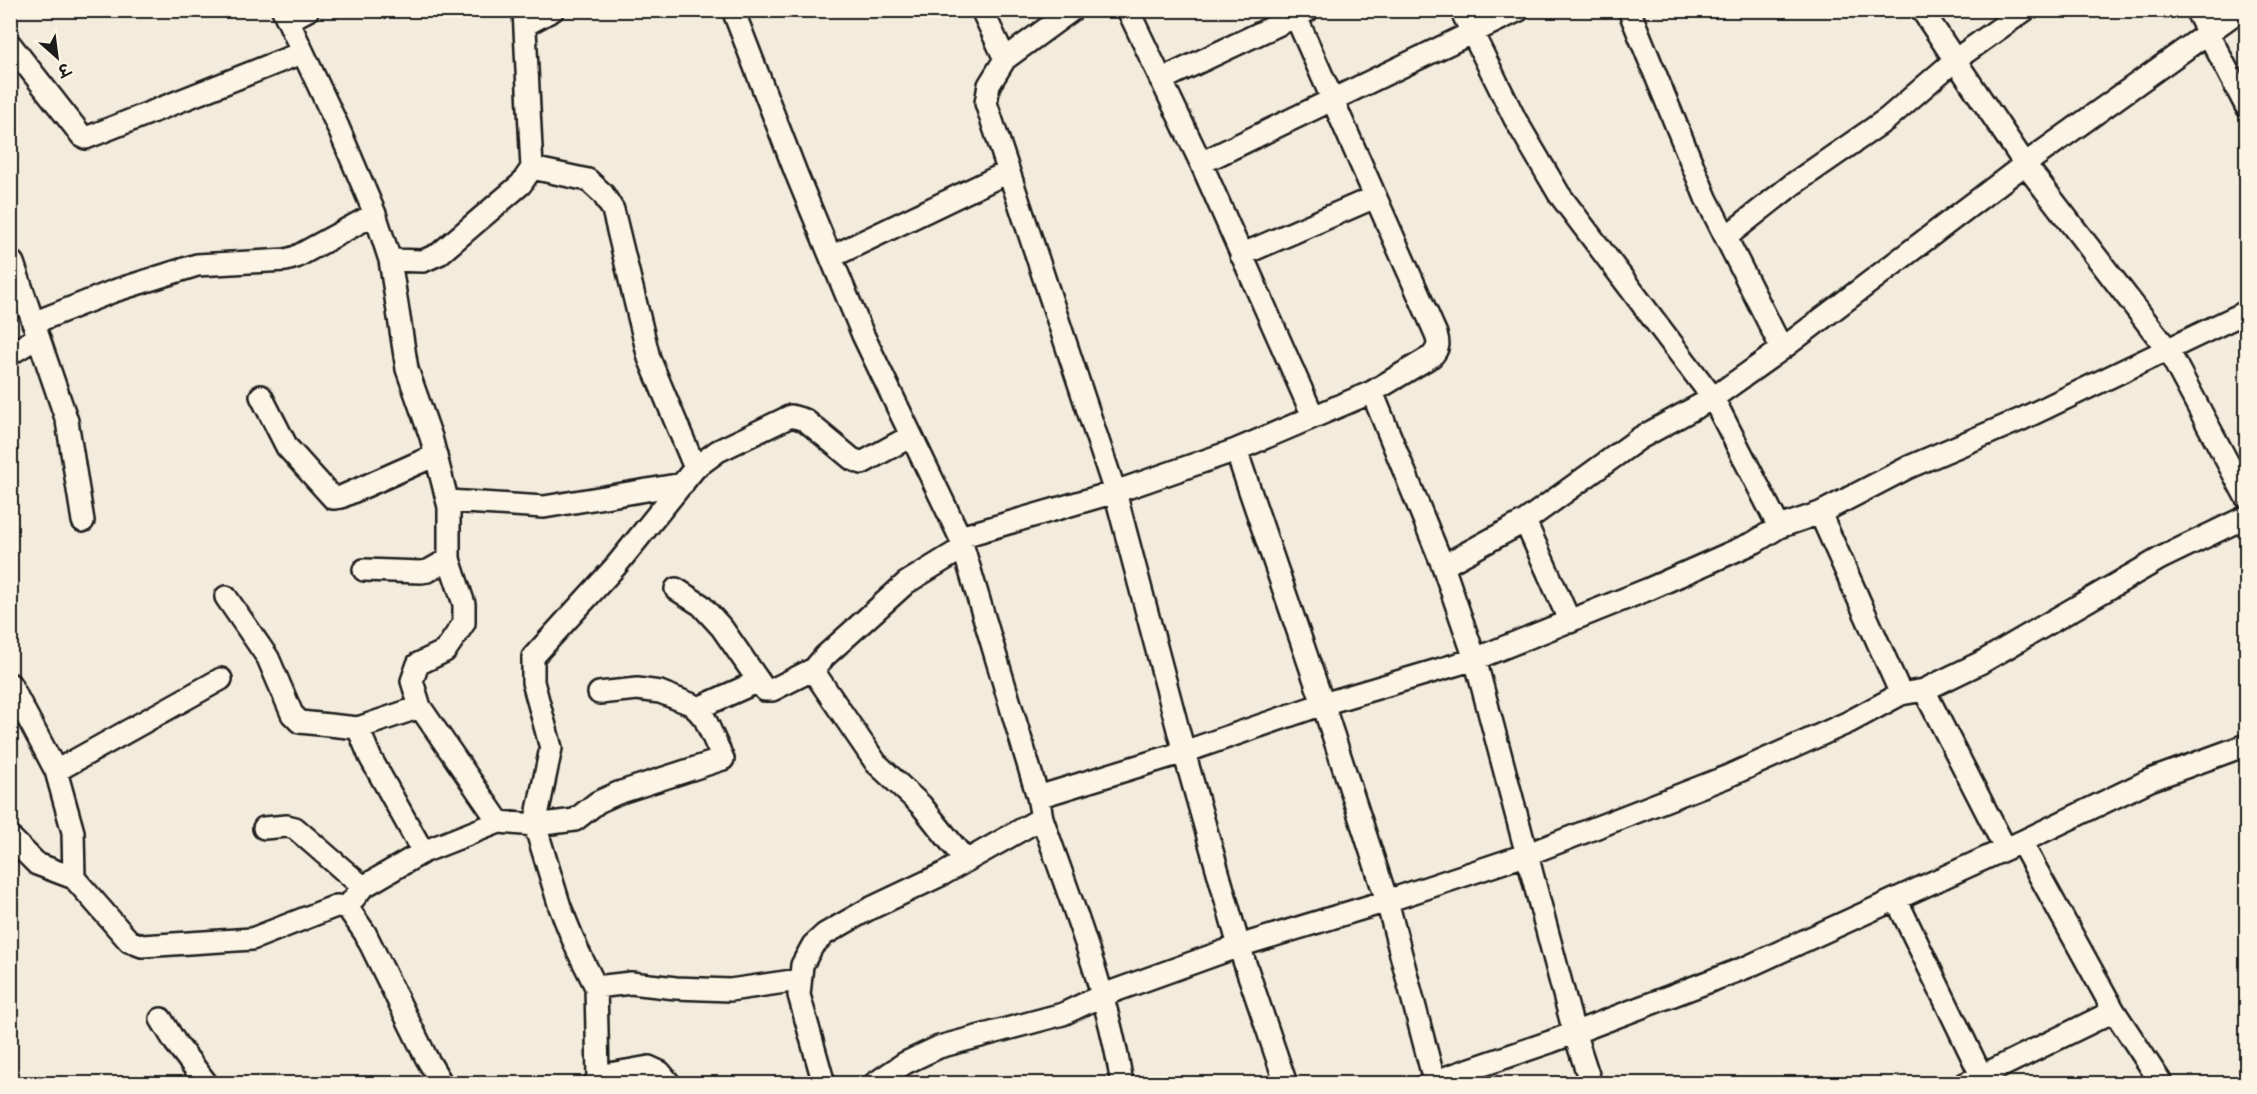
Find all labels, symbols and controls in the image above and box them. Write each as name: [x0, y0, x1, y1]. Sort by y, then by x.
north arrow: [27, 27, 87, 87]
text: उ: [52, 54, 75, 82]

